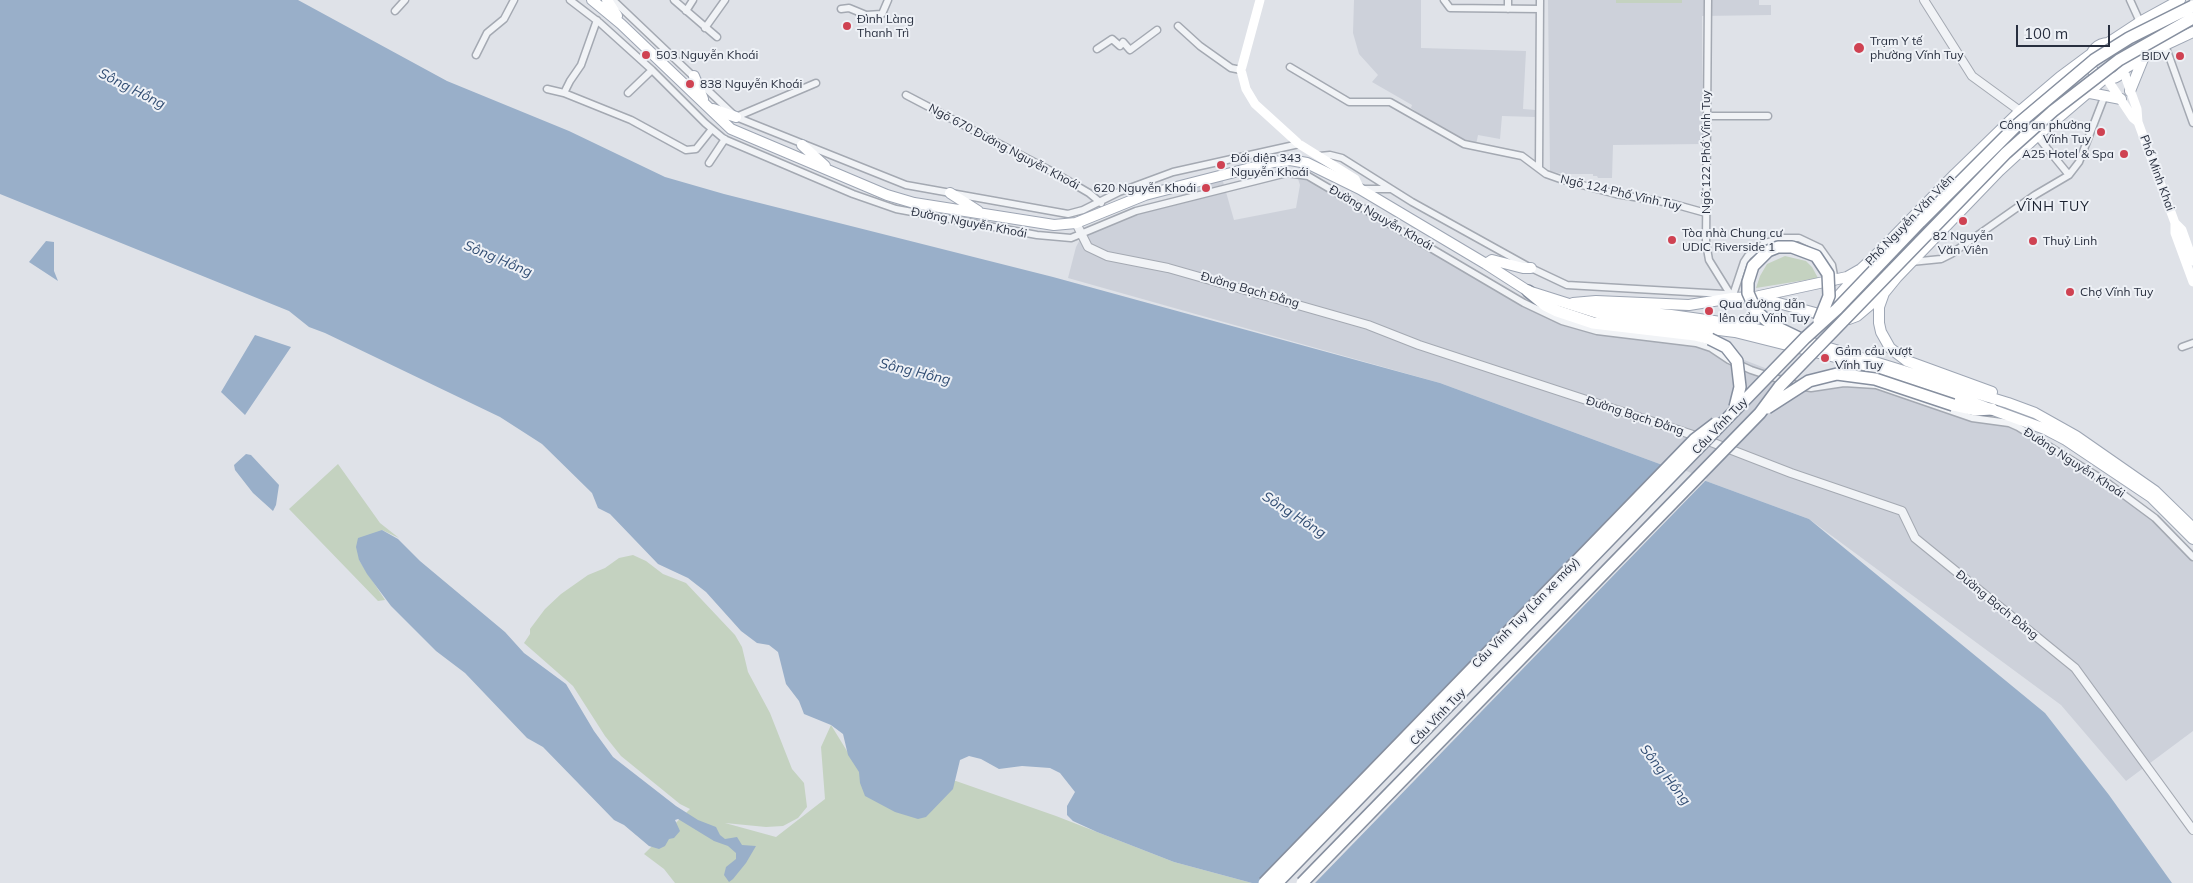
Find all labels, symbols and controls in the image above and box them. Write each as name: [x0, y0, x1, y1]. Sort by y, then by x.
place label: Đình Làng Thanh Trì: [857, 12, 914, 40]
scale bar: [2018, 15, 2112, 47]
marker: Đình Làng Thanh Trì: [841, 20, 853, 32]
text: 100 m: [2024, 24, 2068, 43]
place label: Trạm Y tế phường Vĩnh Tuy: [1870, 34, 1964, 62]
marker: Trạm Y tế phường Vĩnh Tuy: [1852, 41, 1866, 55]
place label: 503 Nguyễn Khoái: [656, 48, 758, 62]
marker: 503 Nguyễn Khoái: [640, 49, 652, 61]
place label: BIDV: [2142, 49, 2170, 63]
marker: BIDV: [2174, 50, 2186, 62]
water label: Sông Hồng: [96, 65, 168, 113]
place label: 838 Nguyễn Khoái: [700, 77, 802, 91]
marker: 838 Nguyễn Khoái: [684, 78, 696, 90]
street label: Ngõ 122 Phố Vĩnh Tuy: [1699, 90, 1713, 214]
street label: Ngõ 670 Đường Nguyễn Khoái: [926, 101, 1082, 193]
place label: Công an phường Vĩnh Tuy: [1999, 118, 2091, 146]
marker: Công an phường Vĩnh Tuy: [2095, 126, 2107, 138]
street label: Phố Minh Khai: [2137, 133, 2177, 213]
place label: A25 Hotel & Spa: [2022, 147, 2114, 161]
marker: A25 Hotel & Spa: [2118, 148, 2130, 160]
place label: Đối diện 343 Nguyễn Khoái: [1231, 151, 1309, 179]
marker: Đối diện 343 Nguyễn Khoái: [1215, 159, 1227, 171]
street label: Phố Nguyễn Văn Viên: [1863, 171, 1957, 269]
street label: Ngõ 124 Phố Vĩnh Tuy: [1559, 172, 1683, 214]
place label: 620 Nguyễn Khoái: [1094, 181, 1196, 195]
marker: 620 Nguyễn Khoái: [1200, 182, 1212, 194]
street label: Đường Nguyễn Khoái: [1326, 182, 1436, 254]
district label: VĨNH TUY: [2015, 199, 2091, 215]
street label: Đường Nguyễn Khoái: [910, 205, 1028, 241]
marker: 82 Nguyễn Văn Viên: [1957, 215, 1969, 227]
place label: Tòa nhà Chung cư UDIC Riverside 1: [1682, 226, 1782, 254]
place label: 82 Nguyễn Văn Viên: [1933, 229, 1993, 257]
marker: Tòa nhà Chung cư UDIC Riverside 1: [1666, 234, 1678, 246]
place label: Thuỷ Linh: [2043, 234, 2097, 248]
marker: Thuỷ Linh: [2027, 235, 2039, 247]
water label: Sông Hồng: [461, 237, 535, 281]
street label: Đường Bạch Đằng: [1199, 269, 1301, 311]
place label: Chợ Vĩnh Tuy: [2080, 285, 2153, 299]
marker: Chợ Vĩnh Tuy: [2064, 286, 2076, 298]
place label: Qua đường dẫn lên cầu Vĩnh Tuy: [1719, 297, 1810, 325]
marker: Qua đường dẫn lên cầu Vĩnh Tuy: [1703, 305, 1715, 317]
place label: Gầm cầu vượt Vĩnh Tuy: [1835, 344, 1912, 372]
marker: Gầm cầu vượt Vĩnh Tuy: [1819, 352, 1831, 364]
water label: Sông Hồng: [878, 355, 952, 389]
street label: Đường Bạch Đằng: [1584, 393, 1686, 439]
street label: Cầu Vĩnh Tuy: [1689, 395, 1751, 457]
street label: Đường Nguyễn Khoái: [2021, 425, 2127, 501]
water label: Sông Hồng: [1259, 488, 1329, 542]
street label: Cầu Vĩnh Tuy (Làn xe máy): [1469, 555, 1583, 671]
street label: Đường Bạch Đằng: [1953, 567, 2041, 643]
street label: Cầu Vĩnh Tuy: [1407, 686, 1469, 748]
water label: Sông Hồng: [1636, 741, 1694, 809]

